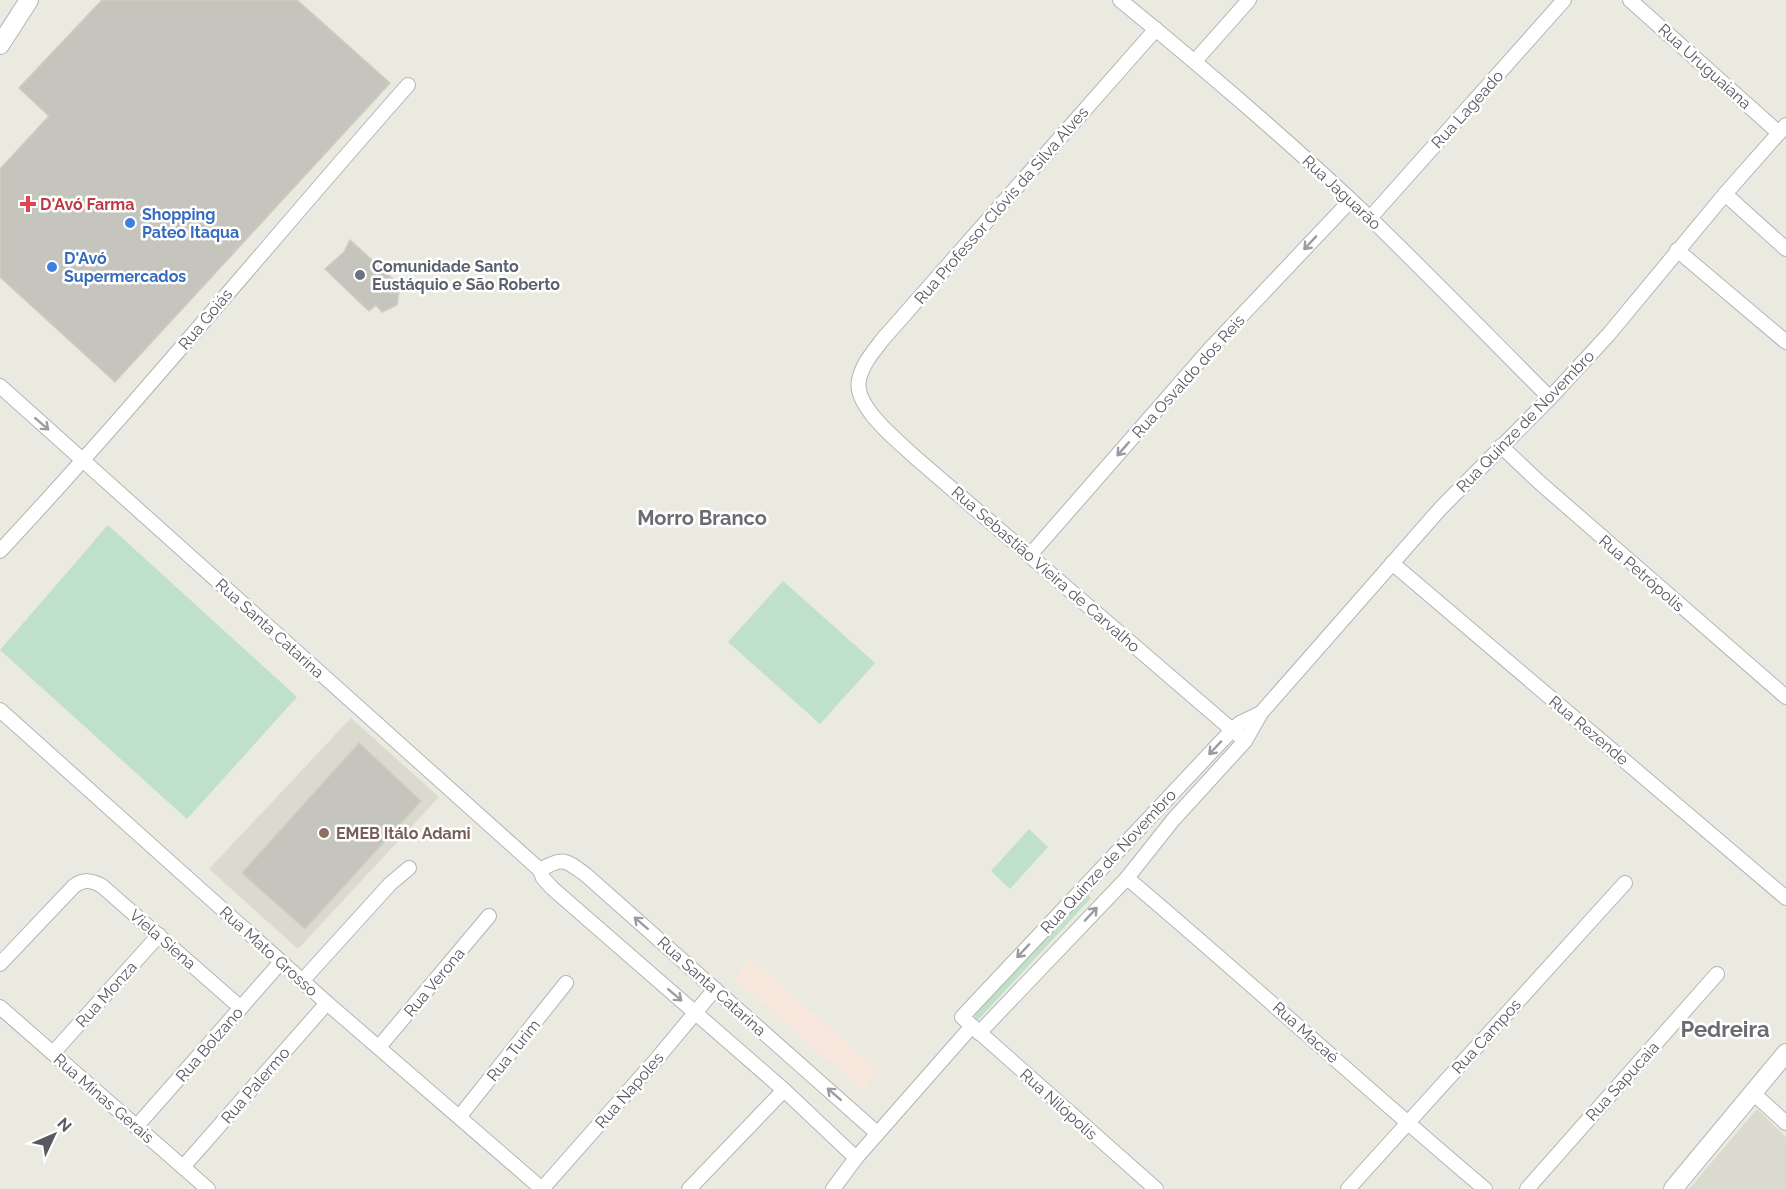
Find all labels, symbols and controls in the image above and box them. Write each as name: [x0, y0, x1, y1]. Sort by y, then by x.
street label: Rua Uruguaiana: [1654, 20, 1755, 113]
street label: Rua Lageado: [1427, 67, 1507, 152]
street label: Rua Professor Clóvis da Silva Alves: [910, 103, 1092, 308]
street label: Rua Jaguarão: [1298, 151, 1385, 234]
place label: D'Avó Farma: [40, 195, 134, 214]
marker: D'Avó Farma: [21, 197, 35, 211]
place label: Shopping Pateo Itaqua: [142, 205, 239, 242]
marker: Shopping Pateo Itaqua: [123, 216, 137, 230]
one-way arrow: [1304, 235, 1318, 250]
place label: D'Avó Supermercados: [64, 249, 186, 286]
place label: Comunidade Santo Eustáquio e São Roberto: [372, 257, 560, 294]
marker: D'Avó Supermercados: [45, 260, 59, 274]
marker: Comunidade Santo Eustáquio e São Roberto: [353, 268, 367, 282]
street label: Rua Goiás: [174, 285, 236, 354]
street label: Rua Osvaldo dos Reis: [1128, 311, 1249, 442]
street label: Rua Quinze de Novembro: [1453, 346, 1598, 496]
one-way arrow: [34, 417, 49, 431]
one-way arrow: [1116, 441, 1130, 456]
street label: Rua Sebastião Vieira de Carvalho: [948, 482, 1144, 656]
district label: Morro Branco: [637, 506, 767, 530]
street label: Rua Petrópolis: [1595, 531, 1688, 616]
street label: Rua Santa Catarina: [212, 575, 328, 682]
street label: Rua Rezende: [1545, 692, 1632, 769]
one-way arrow: [1208, 741, 1222, 756]
street label: Rua Quinze de Novembro: [1037, 785, 1180, 937]
place label: EMEB Itálo Adami: [336, 824, 471, 843]
marker: EMEB Itálo Adami: [317, 826, 331, 840]
street label: Rua Mato Grosso: [216, 902, 322, 1000]
street label: Viela Siena: [126, 905, 200, 973]
one-way arrow: [1084, 906, 1098, 921]
one-way arrow: [634, 916, 649, 930]
street label: Rua Santa Catarina: [654, 933, 770, 1040]
one-way arrow: [1017, 943, 1031, 958]
street label: Rua Verona: [400, 944, 469, 1021]
street label: Rua Monza: [72, 958, 141, 1031]
one-way arrow: [667, 988, 682, 1002]
street label: Rua Campos: [1448, 995, 1525, 1078]
street label: Rua Macaé: [1269, 998, 1343, 1067]
street label: Rua Bolzano: [172, 1003, 247, 1086]
street label: Rua Turim: [483, 1016, 544, 1085]
district label: Pedreira: [1680, 1016, 1770, 1042]
street label: Rua Sapucaia: [1582, 1038, 1663, 1125]
street label: Rua Palermo: [217, 1043, 294, 1127]
street label: Rua Napoles: [591, 1048, 668, 1132]
street label: Rua Minas Gerais: [50, 1050, 158, 1147]
street label: Rua Nilópolis: [1016, 1065, 1101, 1144]
one-way arrow: [826, 1087, 841, 1101]
north arrow: [24, 1105, 84, 1165]
text: N: [53, 1114, 76, 1136]

